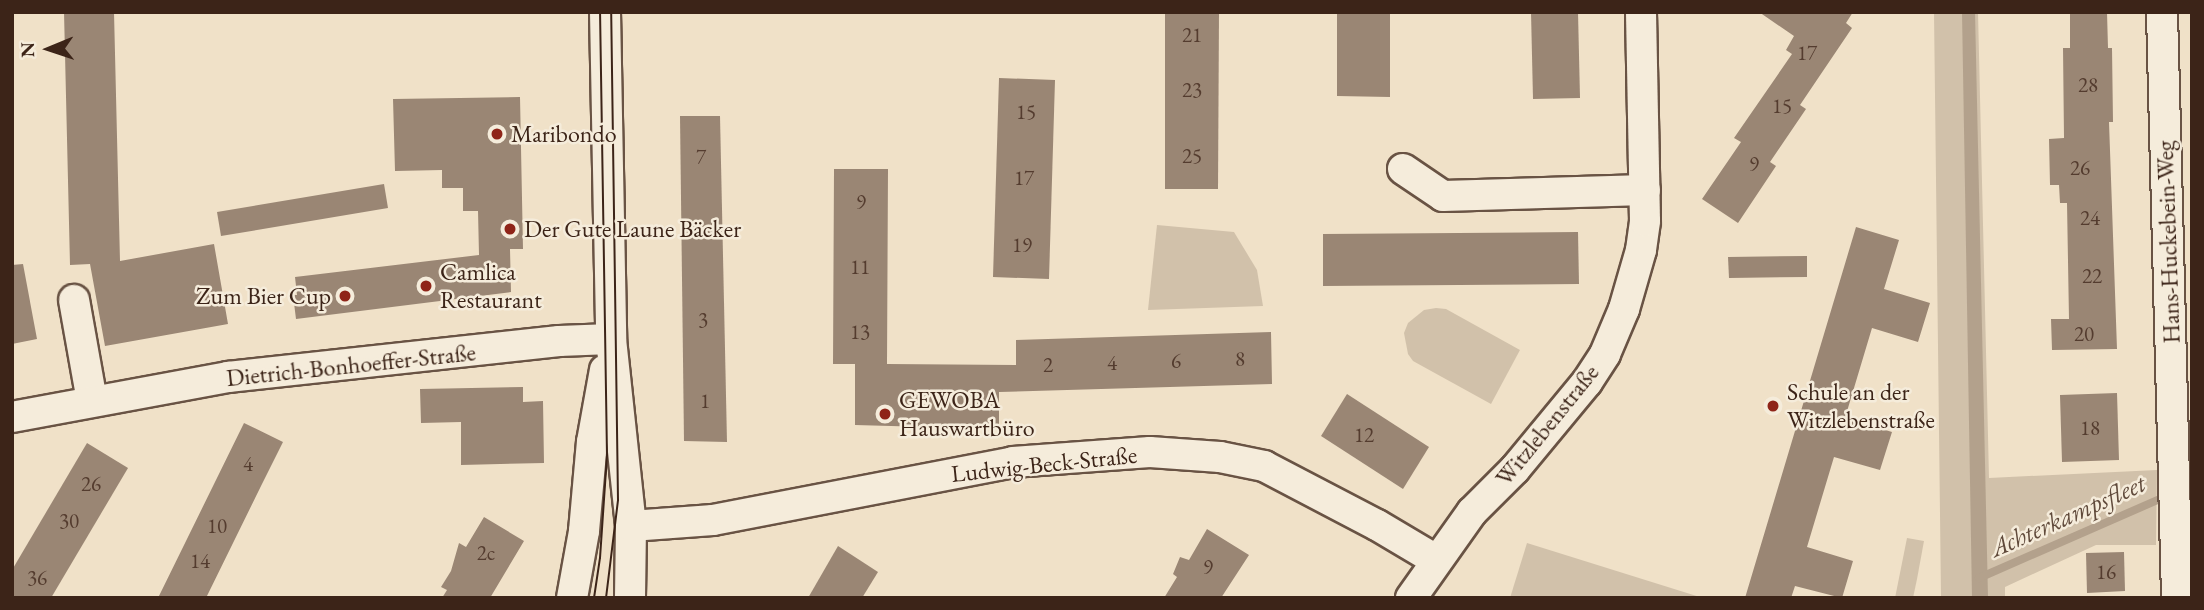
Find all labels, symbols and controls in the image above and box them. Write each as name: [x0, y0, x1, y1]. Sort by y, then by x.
north arrow: [14, 14, 84, 84]
house number: 21: [1182, 22, 1202, 48]
house number: 17: [1797, 40, 1817, 66]
text: N: [15, 42, 40, 58]
house number: 28: [2078, 72, 2098, 98]
house number: 23: [1182, 77, 1202, 103]
house number: 15: [1772, 93, 1792, 119]
house number: 15: [1016, 99, 1036, 125]
place label: Maribondo: [511, 120, 617, 148]
marker: Maribondo: [489, 126, 505, 142]
street label: Hans-Huckebein-Weg: [2150, 140, 2186, 344]
house number: 25: [1182, 143, 1202, 169]
house number: 7: [696, 144, 706, 170]
house number: 9: [1749, 151, 1759, 177]
house number: 26: [2070, 155, 2090, 181]
house number: 17: [1014, 165, 1034, 191]
house number: 9: [856, 189, 866, 215]
house number: 24: [2080, 205, 2100, 231]
place label: Der Gute Laune Bäcker: [524, 215, 741, 243]
marker: Der Gute Laune Bäcker: [502, 221, 518, 237]
house number: 19: [1012, 232, 1032, 258]
house number: 11: [850, 254, 870, 280]
place label: Camlica Restaurant: [440, 258, 542, 314]
house number: 22: [2082, 263, 2102, 289]
marker: Camlica Restaurant: [418, 278, 434, 294]
place label: Zum Bier Cup: [196, 282, 331, 310]
marker: Zum Bier Cup: [337, 288, 353, 304]
house number: 3: [698, 307, 708, 333]
house number: 13: [850, 319, 870, 345]
house number: 20: [2074, 321, 2094, 347]
street label: Dietrich-Bonhoeffer-Straße: [225, 338, 477, 392]
house number: 8: [1235, 346, 1245, 372]
house number: 6: [1171, 348, 1181, 374]
house number: 4: [1107, 350, 1117, 376]
house number: 2: [1043, 352, 1053, 378]
street label: Witzlebenstraße: [1489, 359, 1605, 491]
place label: Schule an der Witzlebenstraße: [1787, 378, 1935, 434]
place label: GEWOBA Hauswartbüro: [899, 386, 1035, 442]
house number: 1: [700, 388, 710, 414]
marker: Schule an der Witzlebenstraße: [1765, 398, 1781, 414]
marker: GEWOBA Hauswartbüro: [877, 406, 893, 422]
house number: 18: [2080, 415, 2100, 441]
house number: 12: [1354, 422, 1374, 448]
street label: Ludwig-Beck-Straße: [950, 440, 1138, 488]
house number: 4: [243, 451, 253, 477]
water label: Achterkampsfleet: [1986, 468, 2150, 564]
house number: 26: [81, 471, 101, 497]
house number: 30: [59, 508, 79, 534]
house number: 10: [207, 513, 227, 539]
house number: 2c: [477, 540, 495, 566]
house number: 14: [190, 548, 210, 574]
house number: 9: [1203, 554, 1213, 580]
house number: 16: [2096, 559, 2116, 585]
house number: 36: [27, 565, 47, 591]

